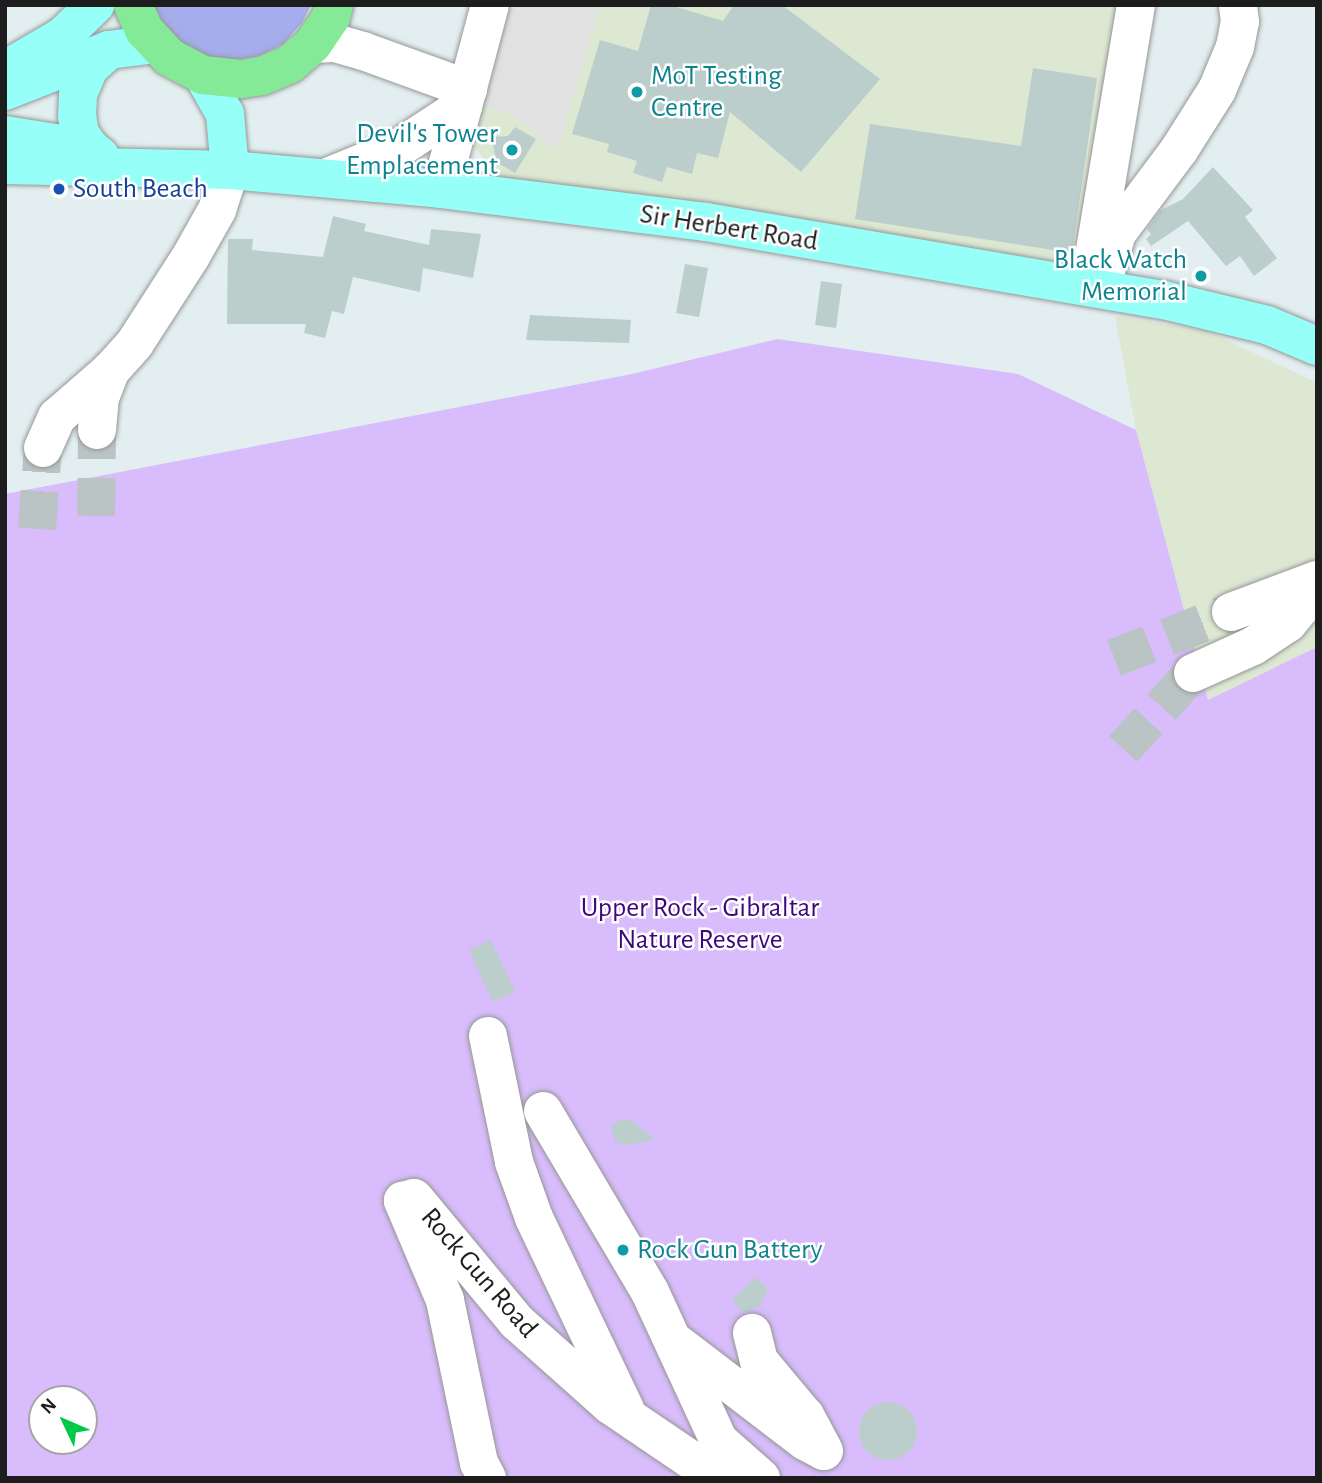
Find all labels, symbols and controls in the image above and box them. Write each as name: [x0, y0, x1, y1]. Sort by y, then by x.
place label: MoT Testing Centre: [651, 59, 782, 125]
marker: MoT Testing Centre: [629, 84, 645, 100]
place label: Devil's Tower Emplacement: [346, 117, 498, 183]
marker: Devil's Tower Emplacement: [504, 142, 520, 158]
place label: South Beach: [73, 172, 208, 206]
marker: South Beach: [51, 181, 67, 197]
street label: Sir Herbert Road: [638, 197, 820, 259]
place label: Black Watch Memorial: [1054, 243, 1187, 309]
marker: Black Watch Memorial: [1193, 268, 1209, 284]
park label: Upper Rock - Gibraltar Nature Reserve: [581, 891, 819, 957]
street label: Rock Gun Road: [413, 1201, 545, 1345]
place label: Rock Gun Battery: [637, 1233, 822, 1267]
marker: Rock Gun Battery: [615, 1242, 631, 1258]
north arrow: [28, 1385, 98, 1455]
text: N: [38, 1395, 60, 1418]

